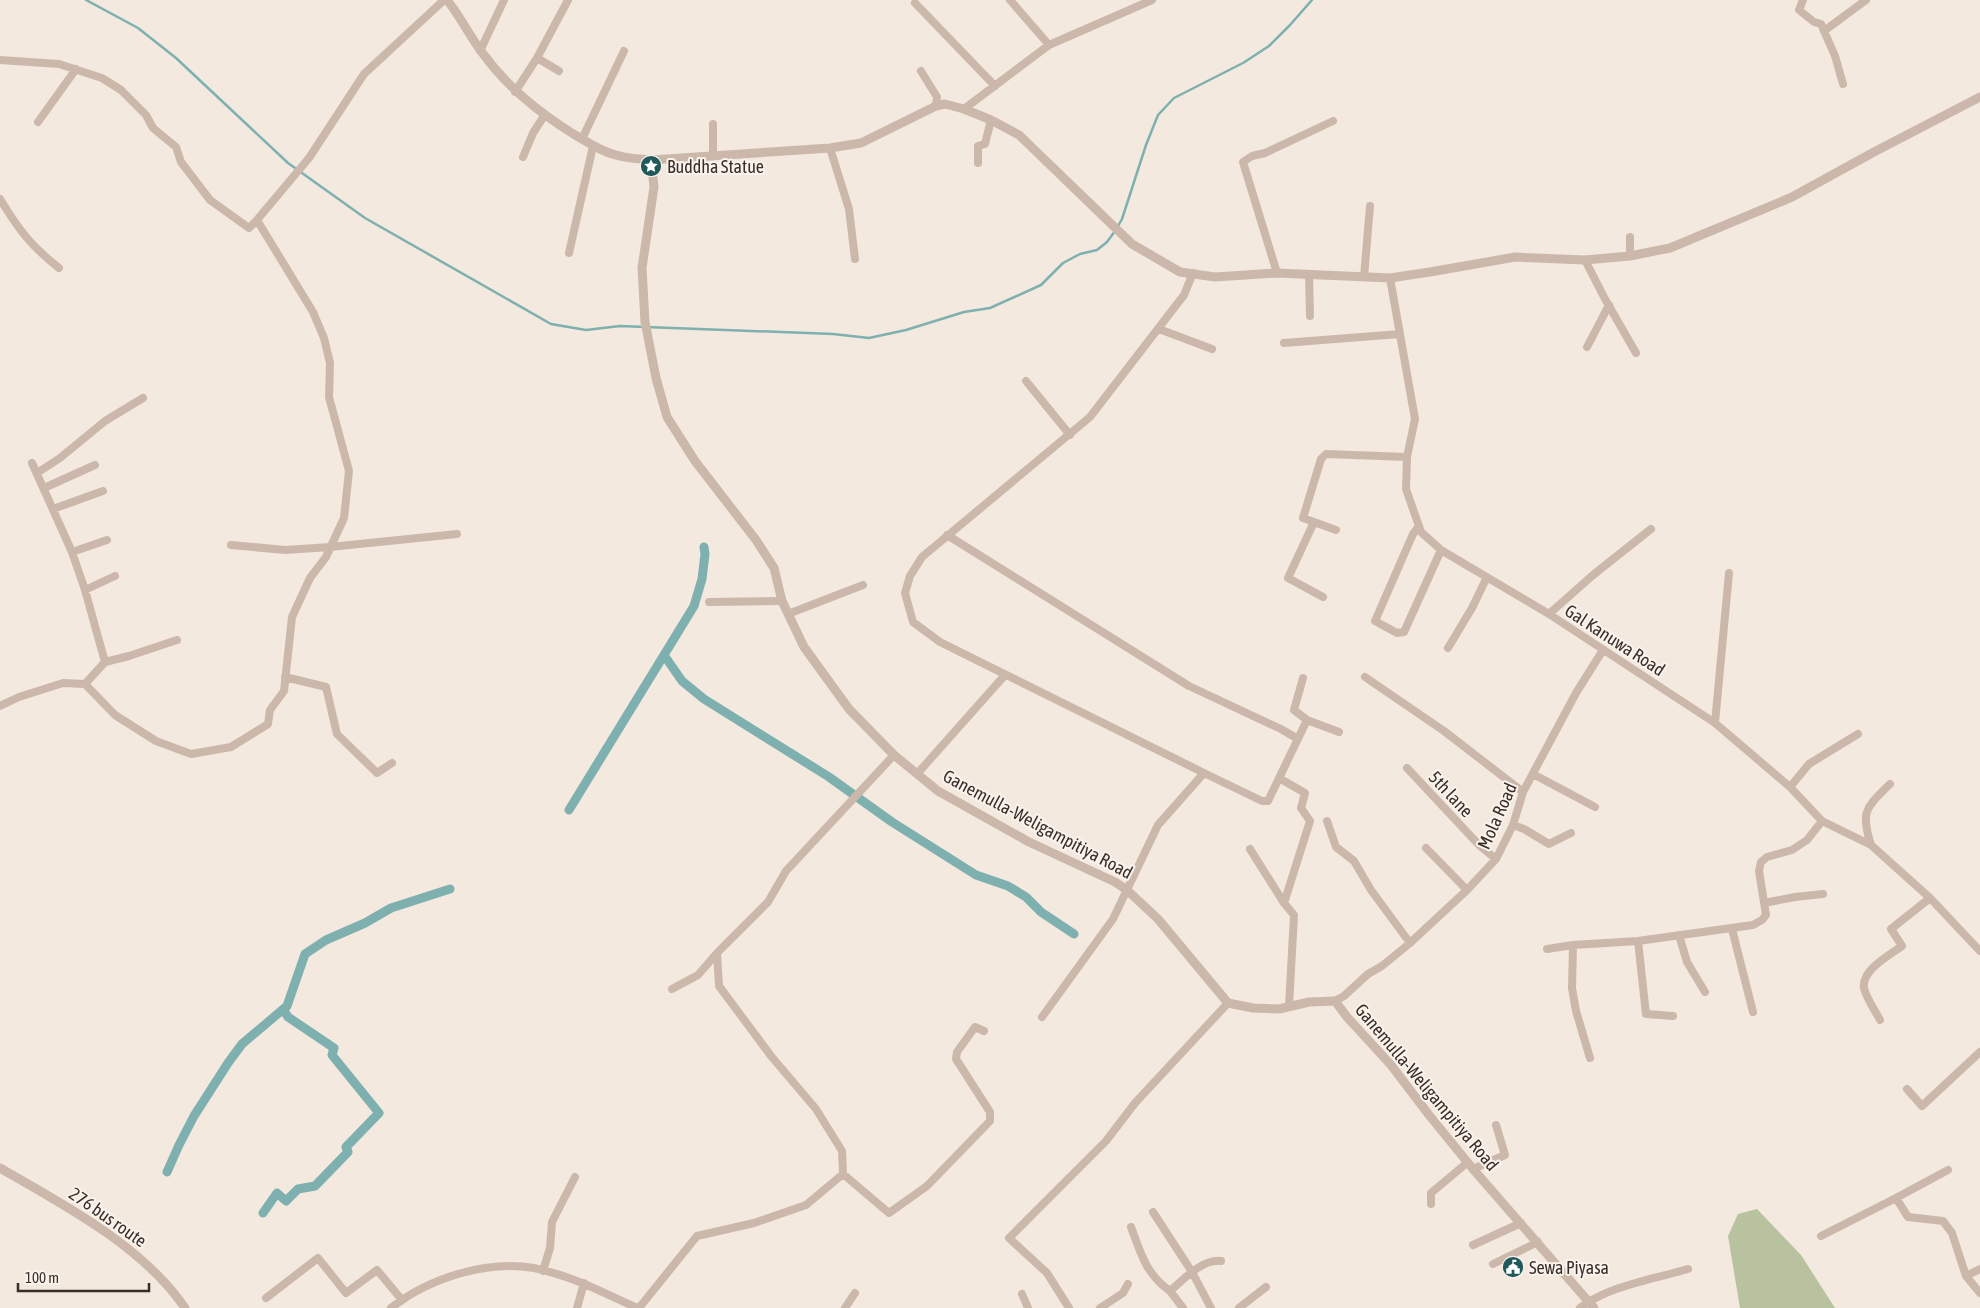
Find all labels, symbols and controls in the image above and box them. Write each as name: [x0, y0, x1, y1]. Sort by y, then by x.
place icon: Buddha Statue: [639, 154, 663, 178]
place label: Buddha Statue: [667, 156, 764, 177]
street label: Gal Kanuwa Road: [1561, 600, 1669, 680]
street label: Ganemulla-Weligampitiya Road: [940, 765, 1136, 883]
street label: 5th lane: [1425, 767, 1477, 821]
street label: Mola Road: [1473, 780, 1521, 852]
street label: Ganemulla-Weligampitiya Road: [1351, 999, 1503, 1175]
street label: 276 bus route: [65, 1183, 151, 1251]
public building icon: Sewa Piyasa: [1501, 1255, 1525, 1279]
place label: Sewa Piyasa: [1529, 1257, 1609, 1278]
scale bar: [18, 1260, 149, 1292]
text: 100 m: [25, 1269, 59, 1286]

